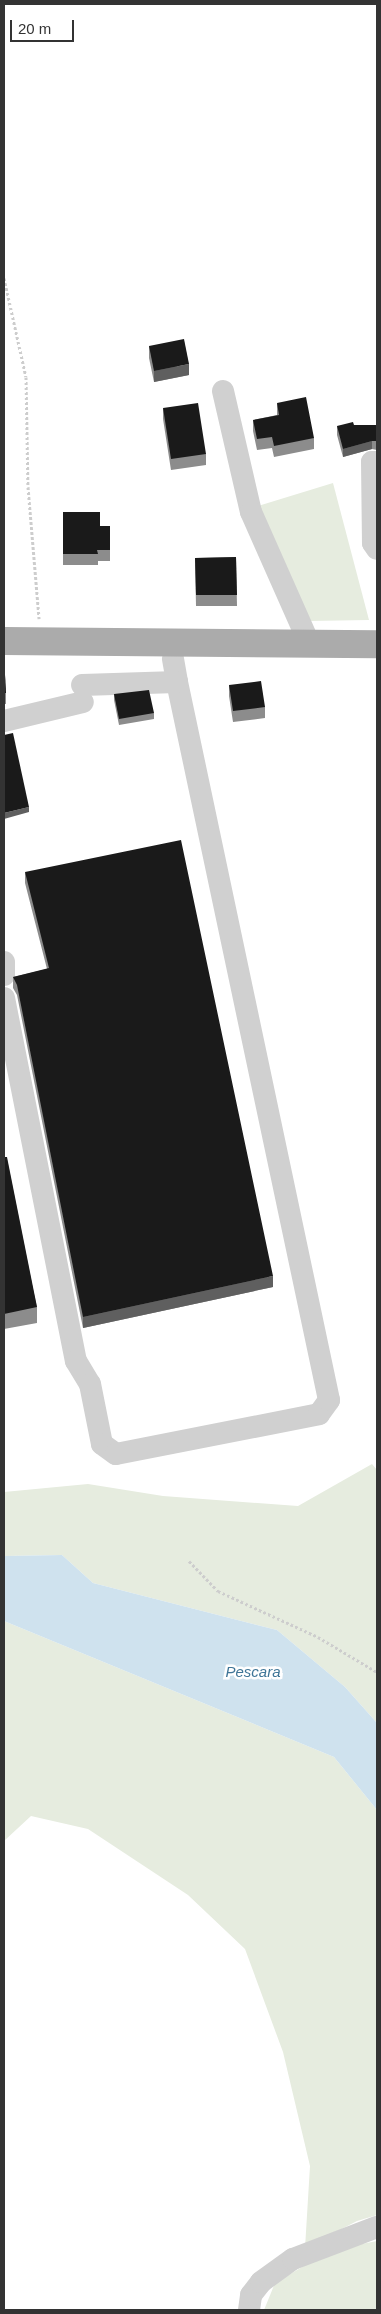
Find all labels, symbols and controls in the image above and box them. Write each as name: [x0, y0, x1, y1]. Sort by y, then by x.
scale bar: [12, 10, 76, 42]
text: 20 m: [18, 20, 51, 37]
water label: Pescara: [225, 1663, 281, 1681]

